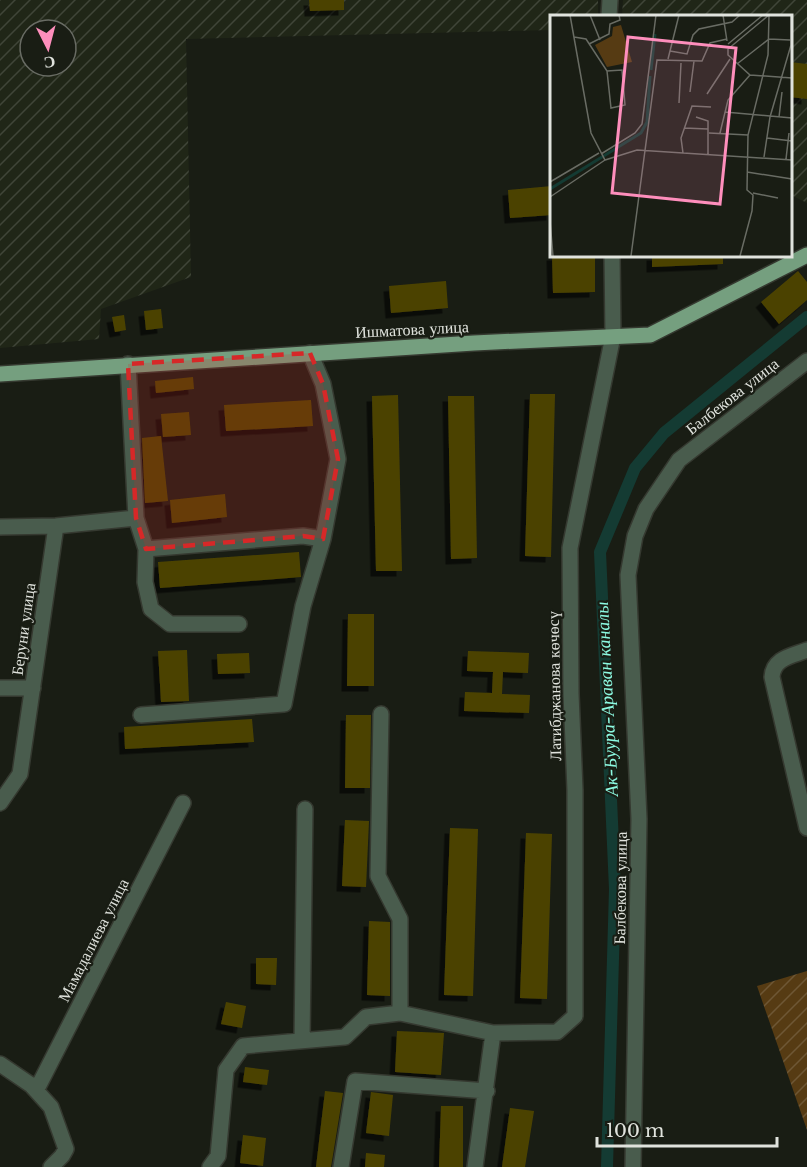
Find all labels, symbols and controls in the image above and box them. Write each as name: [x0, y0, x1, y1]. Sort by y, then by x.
inset map: [550, 15, 792, 256]
north arrow: [18, 18, 78, 78]
text: С: [43, 52, 56, 73]
street label: Ишматова улица: [355, 316, 469, 342]
street label: Балбекова улица: [681, 353, 783, 439]
street label: Беруни улица: [7, 581, 39, 677]
water label: Ак-Буура-Араван каналы: [591, 601, 623, 798]
street label: Латибджанова көчөсү: [543, 611, 565, 761]
street label: Балбекова улица: [609, 831, 631, 945]
street label: Мамадалиева улица: [53, 875, 133, 1005]
scale bar: [597, 1110, 777, 1148]
text: 100 m: [606, 1120, 664, 1142]

